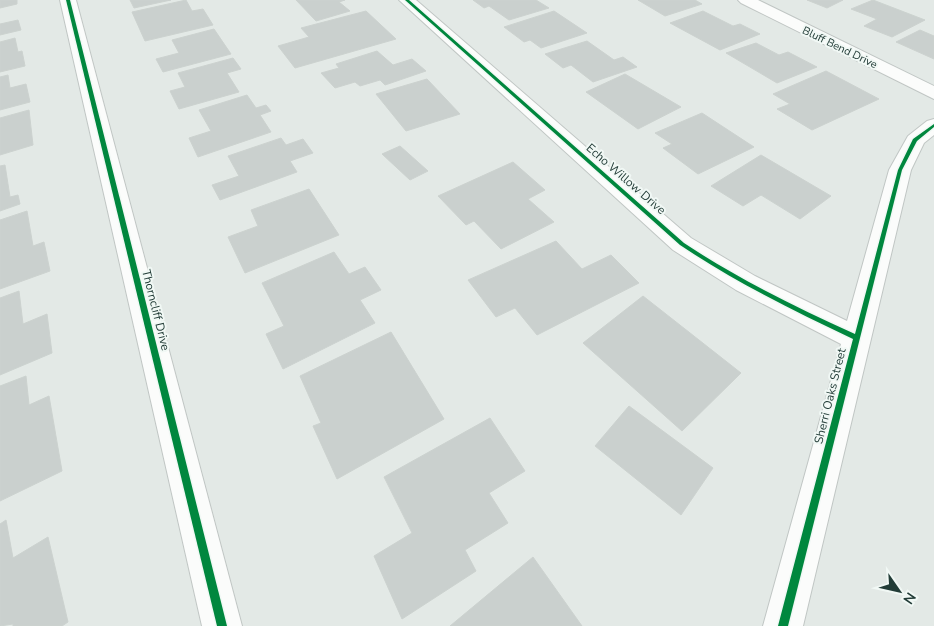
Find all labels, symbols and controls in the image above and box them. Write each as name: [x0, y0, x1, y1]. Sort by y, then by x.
street label: Bluff Bend Drive: [800, 23, 880, 72]
street label: Echo Willow Drive: [583, 140, 669, 218]
street label: Thorncliff Drive: [138, 268, 174, 352]
street label: Sherri Oaks Street: [810, 346, 850, 446]
north arrow: [874, 566, 924, 616]
text: N: [899, 588, 920, 608]

